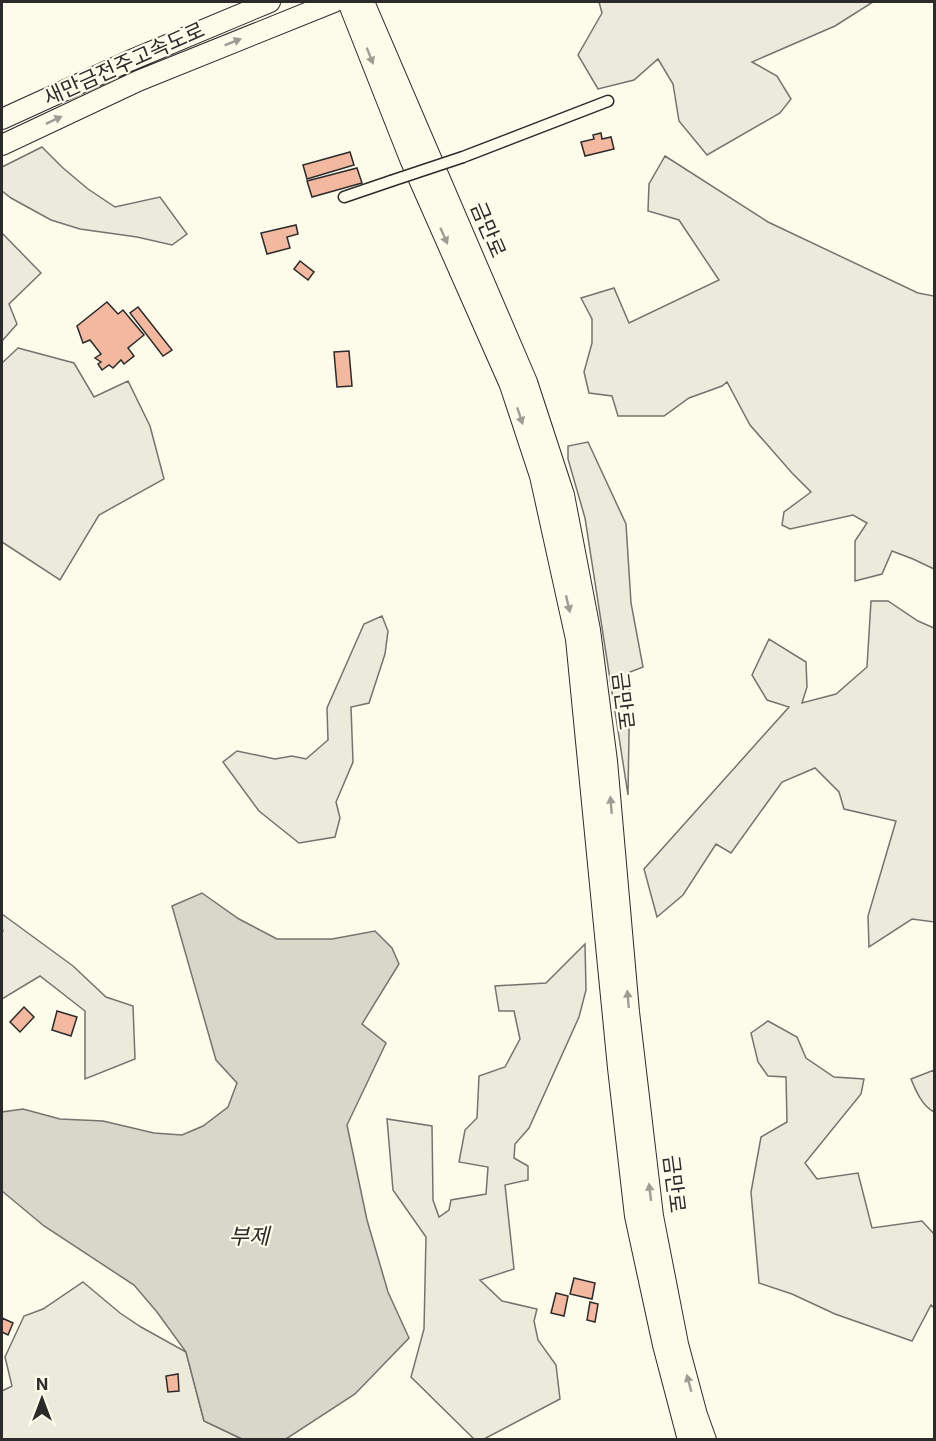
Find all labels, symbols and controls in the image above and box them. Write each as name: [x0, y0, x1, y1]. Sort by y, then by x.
street label: 새만금전주고속도로: [39, 17, 208, 110]
one-way arrow: [224, 37, 242, 47]
one-way arrow: [365, 47, 375, 65]
one-way arrow: [46, 116, 63, 125]
street label: 금만로: [466, 198, 511, 261]
one-way arrow: [440, 227, 449, 245]
one-way arrow: [516, 407, 525, 425]
one-way arrow: [564, 595, 574, 614]
street label: 금만로: [608, 671, 639, 731]
one-way arrow: [606, 795, 616, 814]
one-way arrow: [623, 989, 633, 1008]
street label: 금만로: [659, 1154, 690, 1214]
one-way arrow: [646, 1183, 655, 1202]
water label: 부제: [229, 1223, 272, 1249]
north arrow: [12, 1369, 72, 1429]
text: N: [36, 1374, 48, 1394]
one-way arrow: [684, 1374, 693, 1392]

